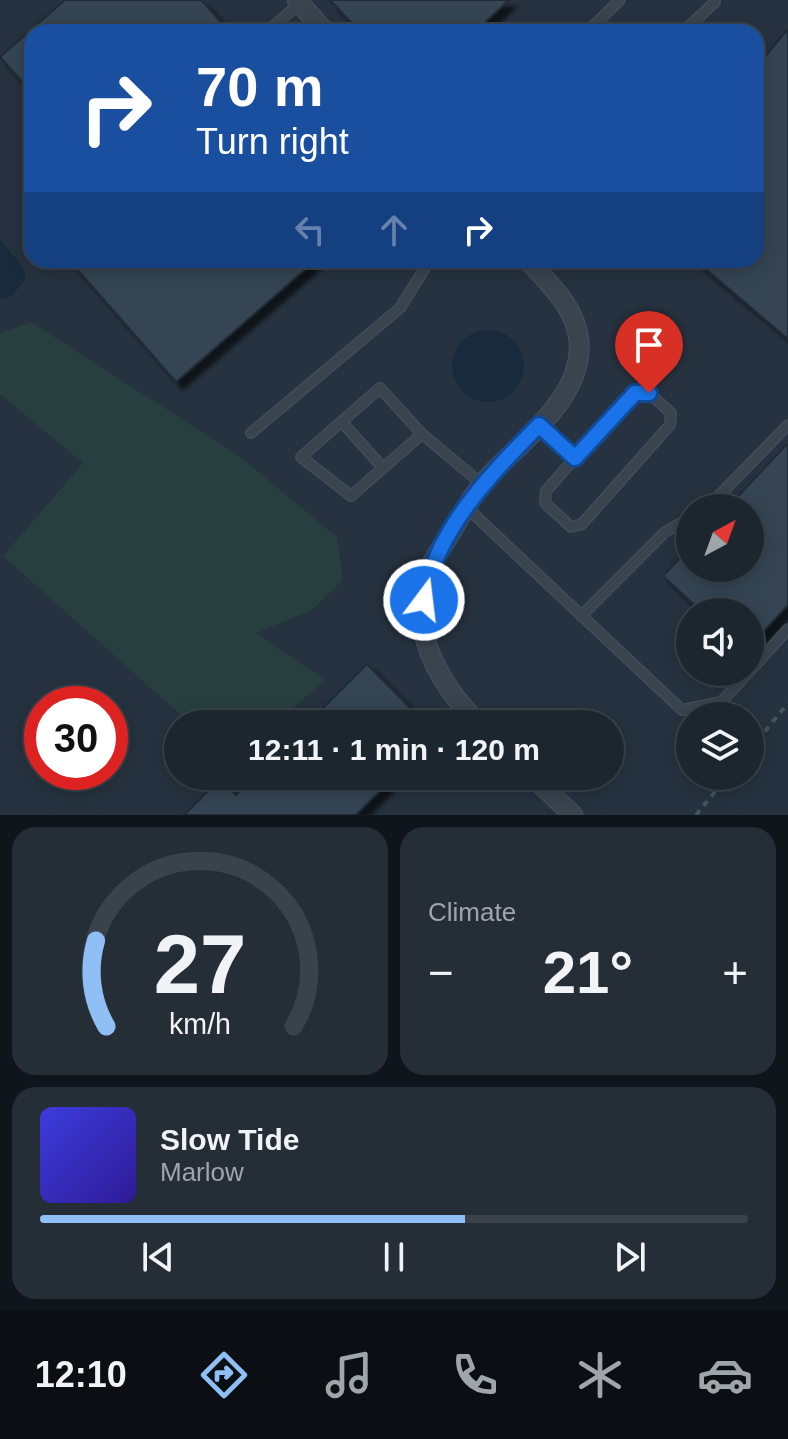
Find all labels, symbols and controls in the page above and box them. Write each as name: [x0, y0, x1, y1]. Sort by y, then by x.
text: 70 m: [196, 55, 324, 118]
icon: right: [64, 56, 168, 160]
text: Turn right: [196, 121, 349, 162]
icon: left: [288, 208, 332, 252]
icon: ahead: [372, 208, 416, 252]
icon: right: [456, 208, 500, 252]
pin: [615, 311, 683, 393]
icon: arrive: [627, 323, 671, 367]
north arrow: [676, 494, 764, 582]
map controls: [676, 494, 764, 790]
position arrow: [382, 558, 466, 642]
button: sound: [676, 598, 764, 686]
speed limit sign: 30: [24, 686, 128, 790]
button: layers: [676, 702, 764, 790]
text: 12:11 · 1 min · 120 m: [248, 733, 540, 766]
text: Climate: [428, 897, 516, 927]
text: 27: [154, 918, 246, 1011]
text: 21°: [543, 939, 633, 1006]
text: −: [428, 948, 454, 997]
text: +: [722, 948, 748, 997]
text: km/h: [169, 1008, 231, 1040]
text: Slow Tide: [160, 1123, 299, 1156]
text: Marlow: [160, 1157, 244, 1187]
icon: previous: [136, 1235, 180, 1279]
icon: pause: [372, 1235, 416, 1279]
icon: next: [608, 1235, 652, 1279]
icon: directions: [196, 1347, 252, 1403]
icon: music: [321, 1347, 377, 1403]
icon: phone: [447, 1347, 503, 1403]
icon: climate: [572, 1347, 628, 1403]
icon: car: [697, 1347, 753, 1403]
text: 12:10: [35, 1354, 127, 1395]

